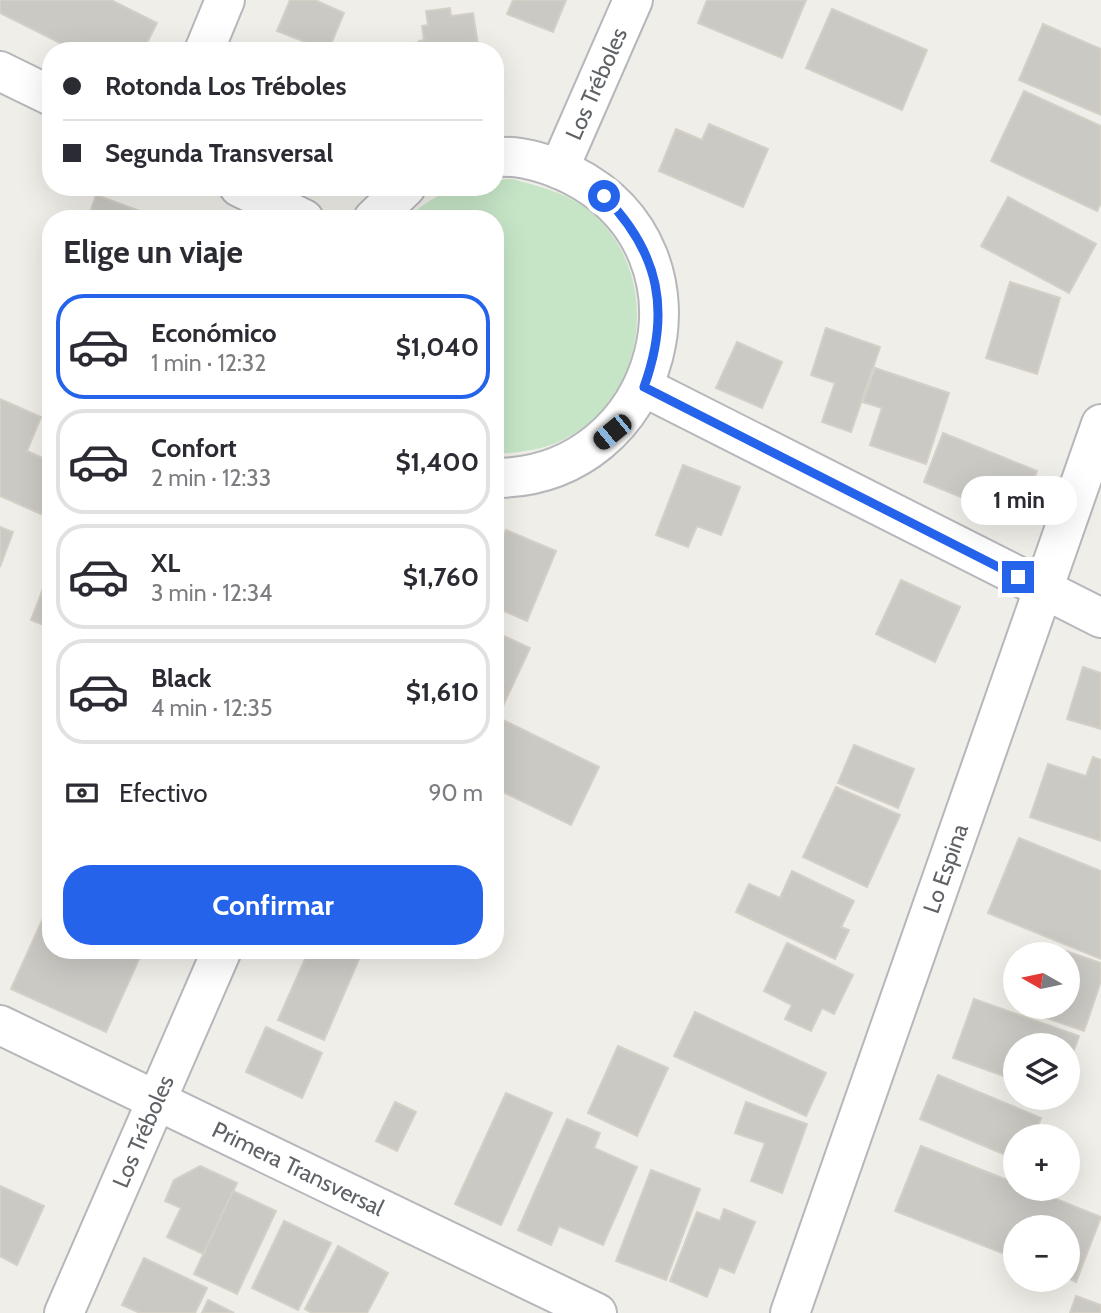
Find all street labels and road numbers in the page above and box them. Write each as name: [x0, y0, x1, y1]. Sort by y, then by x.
street label: Los Tréboles: [559, 23, 633, 144]
street label: Lo Espina: [917, 820, 974, 917]
street label: Los Tréboles: [106, 1071, 180, 1192]
street label: Primera Transversal: [208, 1115, 389, 1222]

